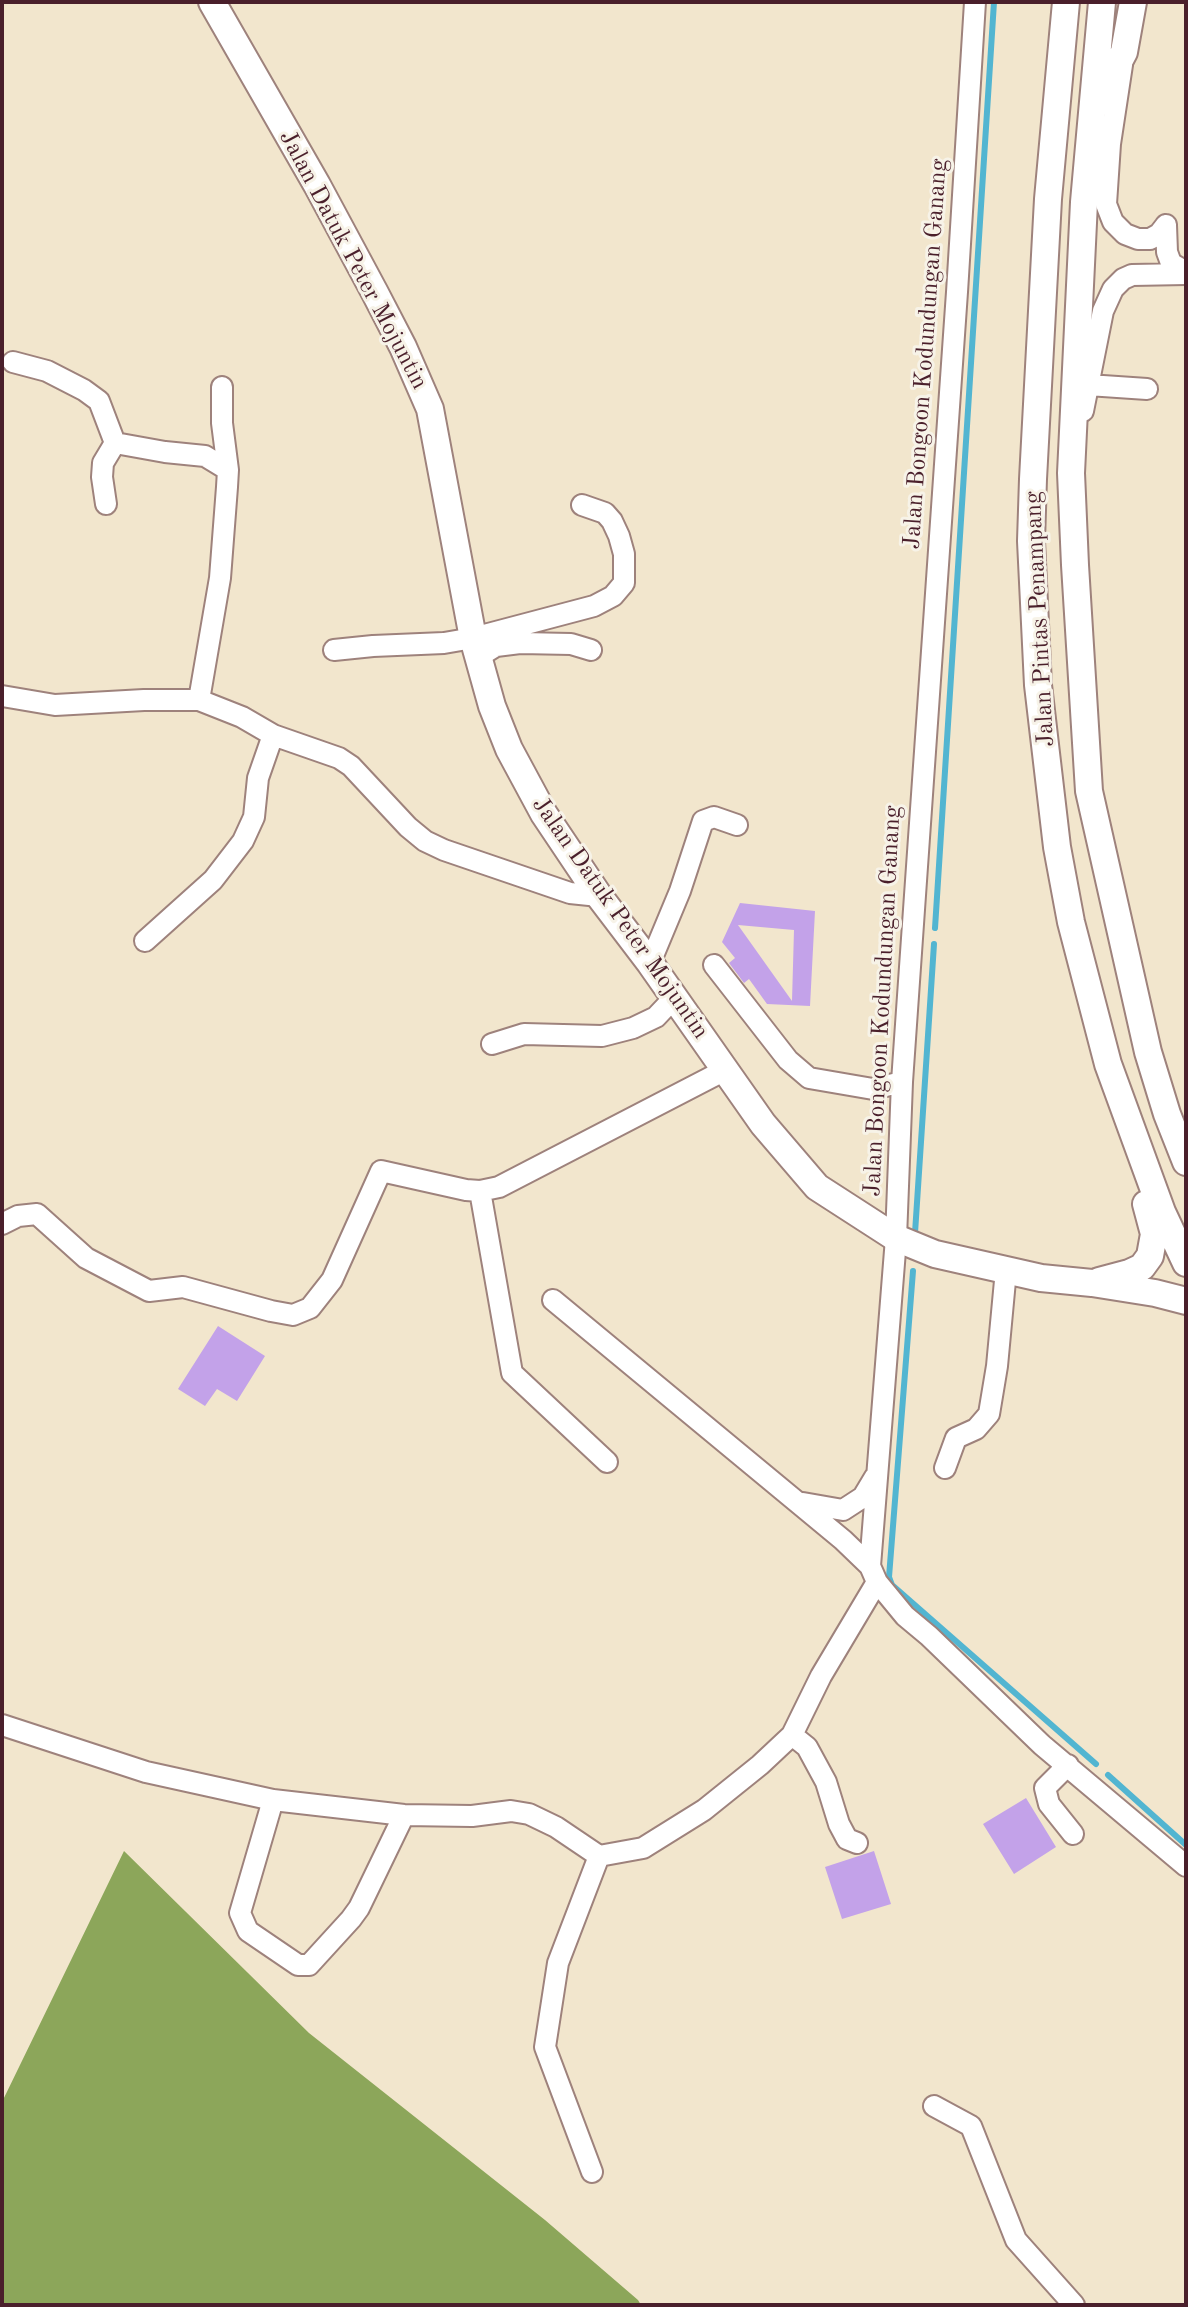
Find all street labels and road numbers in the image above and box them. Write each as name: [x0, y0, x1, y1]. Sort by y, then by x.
street label: Jalan Datuk Peter Mojuntin: [272, 126, 434, 394]
street label: Jalan Bongoon Kodundungan Ganang: [898, 158, 954, 550]
street label: Jalan Pintas Penampang: [1019, 490, 1061, 748]
street label: Jalan Datuk Peter Mojuntin: [525, 791, 715, 1045]
street label: Jalan Bongoon Kodundungan Ganang: [858, 805, 908, 1197]

